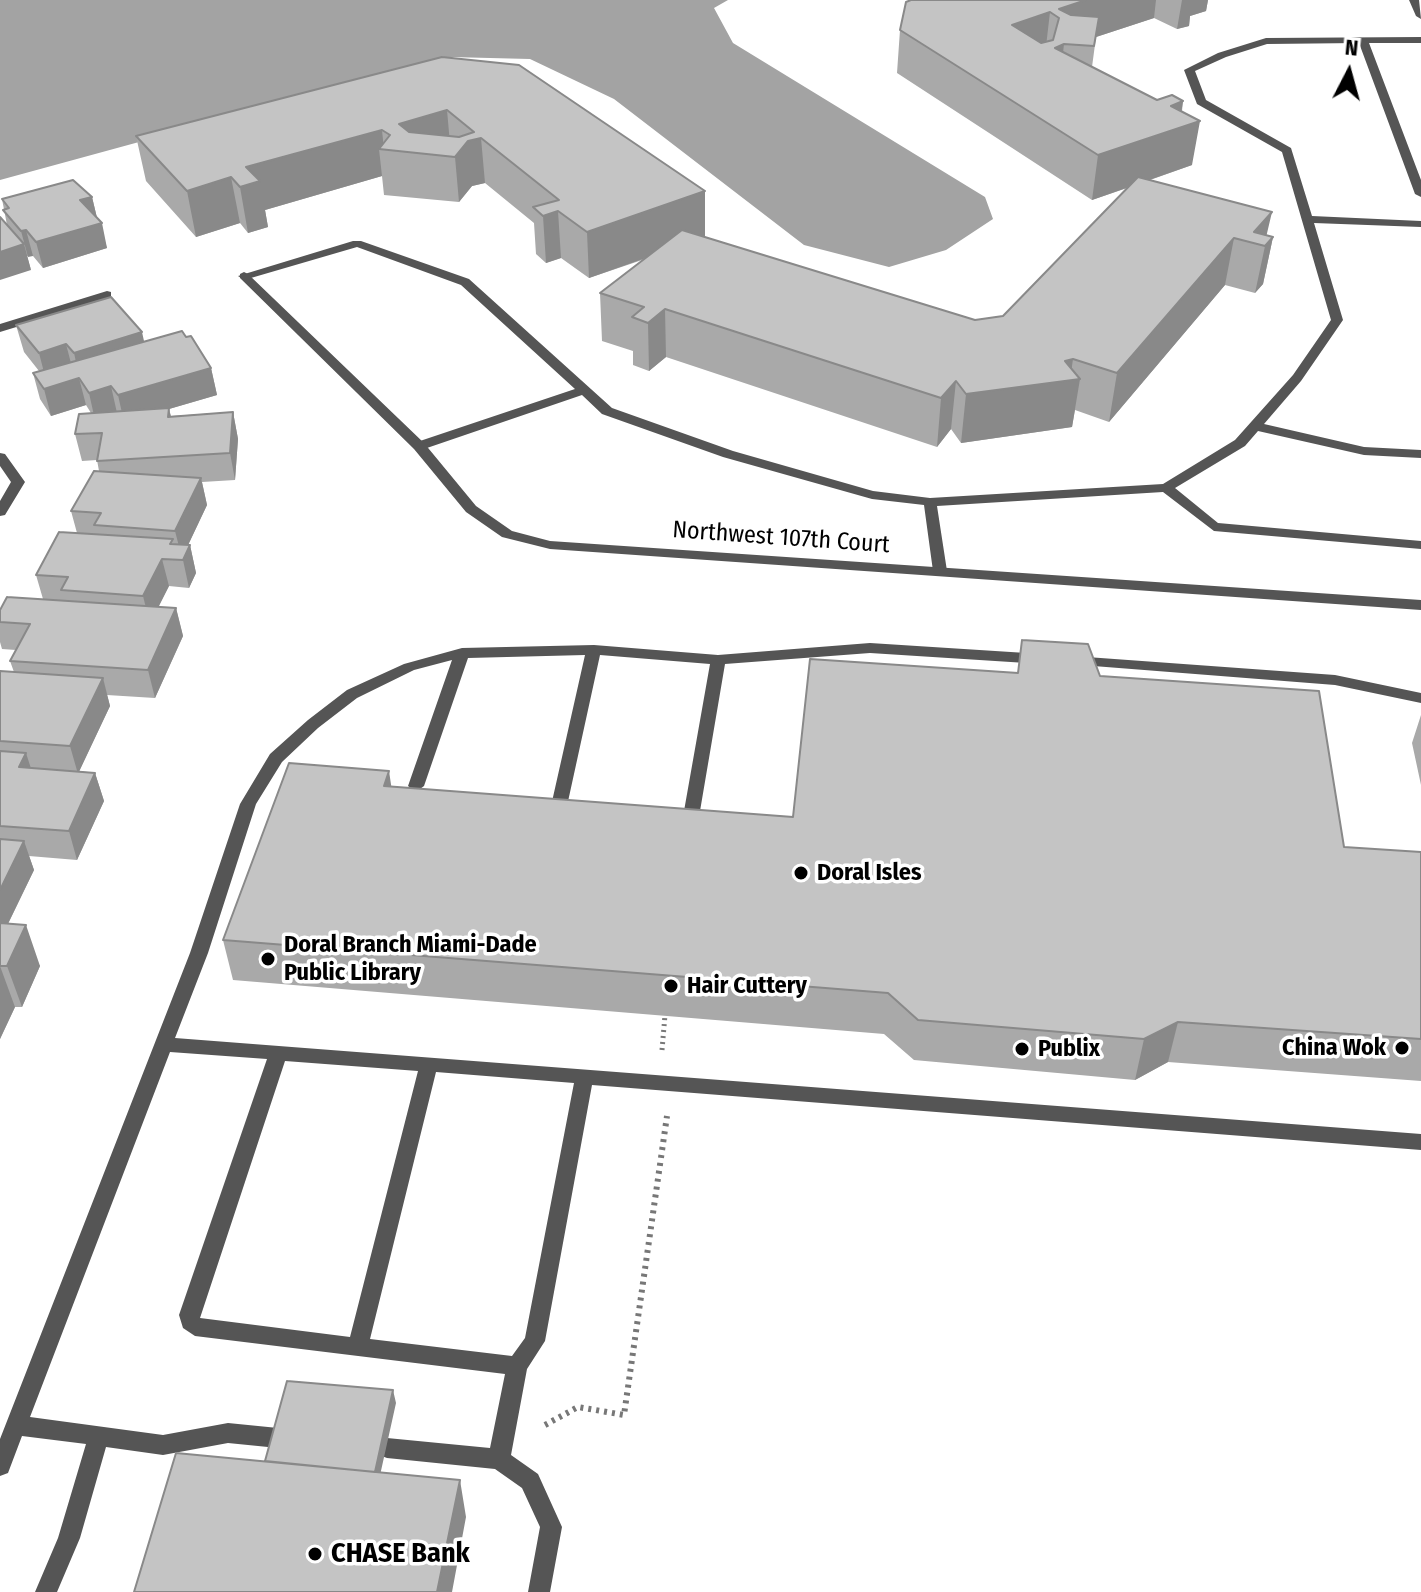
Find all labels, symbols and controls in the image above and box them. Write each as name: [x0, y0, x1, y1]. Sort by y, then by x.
north arrow: [1309, 32, 1389, 112]
text: N: [1344, 34, 1360, 62]
street label: Northwest 107th Court: [671, 516, 891, 560]
place label: Doral Isles: [817, 859, 921, 887]
marker: Doral Isles: [792, 864, 810, 882]
place label: Doral Branch Miami-Dade Public Library: [284, 931, 537, 987]
marker: Doral Branch Miami-Dade Public Library: [259, 950, 277, 968]
place label: Hair Cuttery: [687, 972, 807, 1000]
marker: Hair Cuttery: [662, 977, 680, 995]
place label: China Wok: [1282, 1034, 1386, 1062]
place label: Publix: [1038, 1035, 1100, 1063]
marker: China Wok: [1393, 1039, 1411, 1057]
marker: Publix: [1013, 1040, 1031, 1058]
place label: CHASE Bank: [331, 1537, 470, 1571]
marker: CHASE Bank: [306, 1545, 324, 1563]

